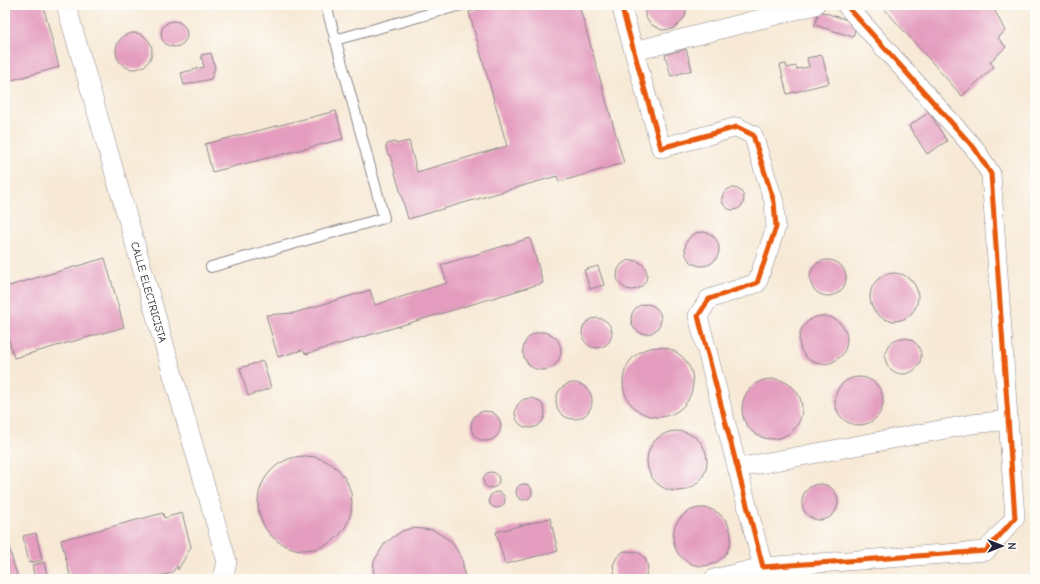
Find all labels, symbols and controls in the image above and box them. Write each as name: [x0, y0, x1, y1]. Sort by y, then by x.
street label: CALLE ELECTRICISTA: [128, 240, 169, 345]
north arrow: [982, 526, 1022, 566]
text: N: [1005, 542, 1018, 550]

